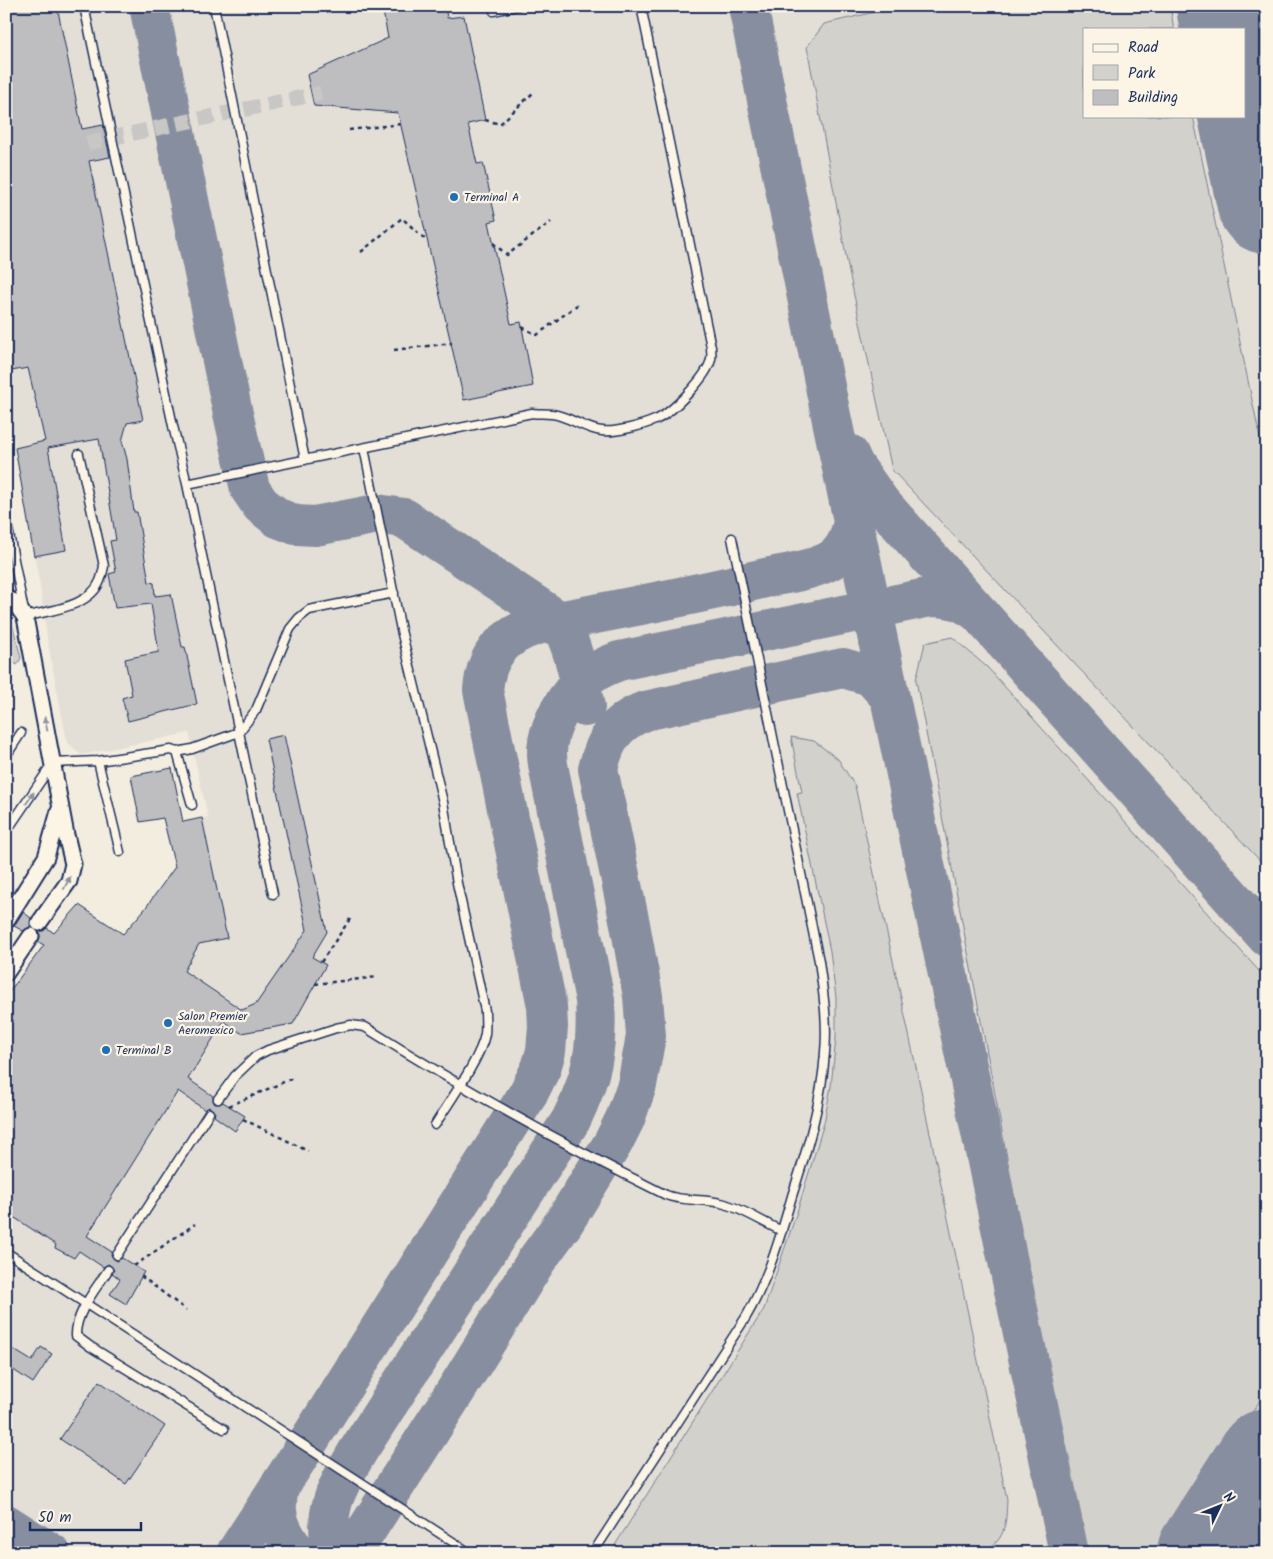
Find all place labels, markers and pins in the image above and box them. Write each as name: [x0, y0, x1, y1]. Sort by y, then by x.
place label: Terminal A: [464, 188, 519, 207]
marker: Terminal A: [448, 191, 460, 203]
place label: Salon Premier Aeromexico: [178, 1007, 248, 1040]
marker: Salon Premier Aeromexico: [162, 1017, 174, 1029]
place label: Terminal B: [116, 1041, 172, 1060]
marker: Terminal B: [100, 1044, 112, 1056]

